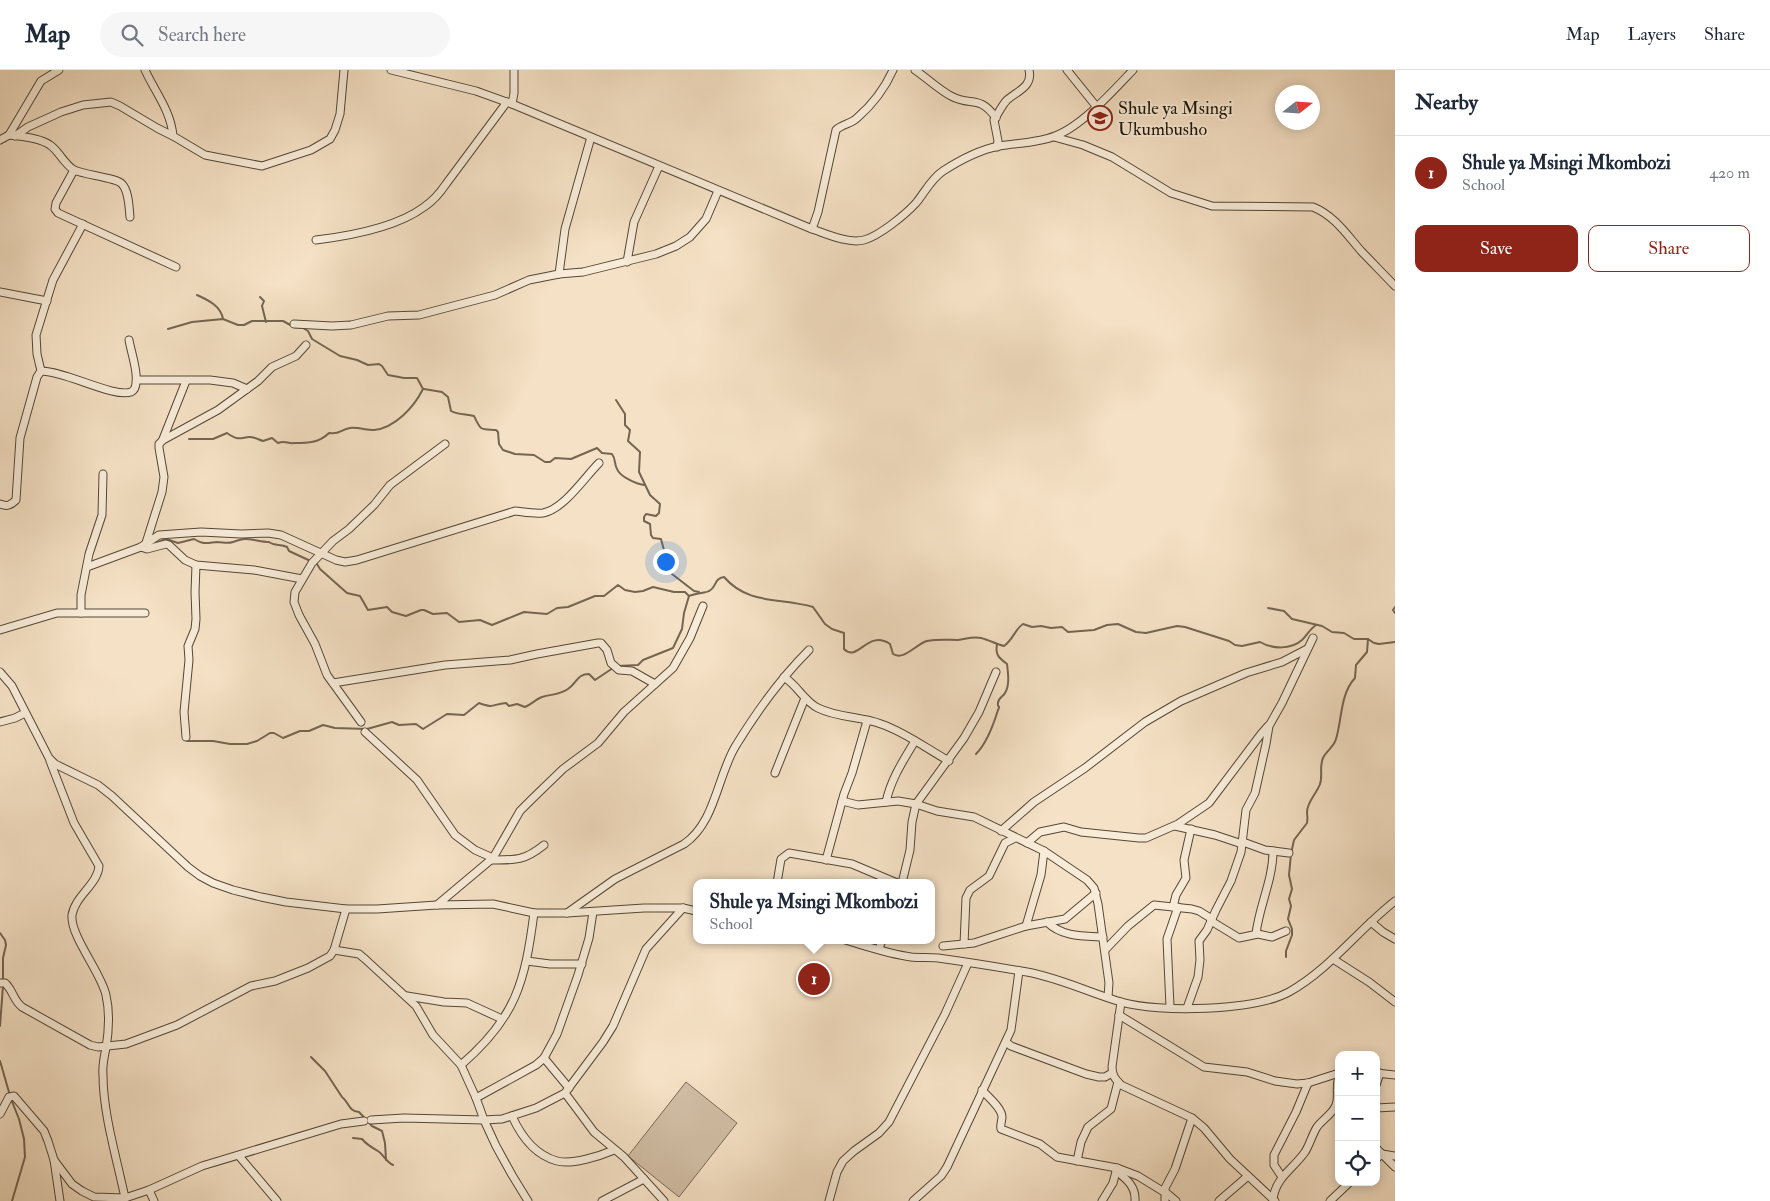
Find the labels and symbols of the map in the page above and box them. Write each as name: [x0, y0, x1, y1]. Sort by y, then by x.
north arrow: [1275, 85, 1320, 130]
place label: Shule ya Msingi Ukumbusho: [1118, 97, 1233, 141]
school or university icon: Shule ya Msingi Ukumbusho: [1087, 105, 1113, 131]
your location: [653, 549, 679, 575]
pin: 1: [798, 960, 830, 998]

